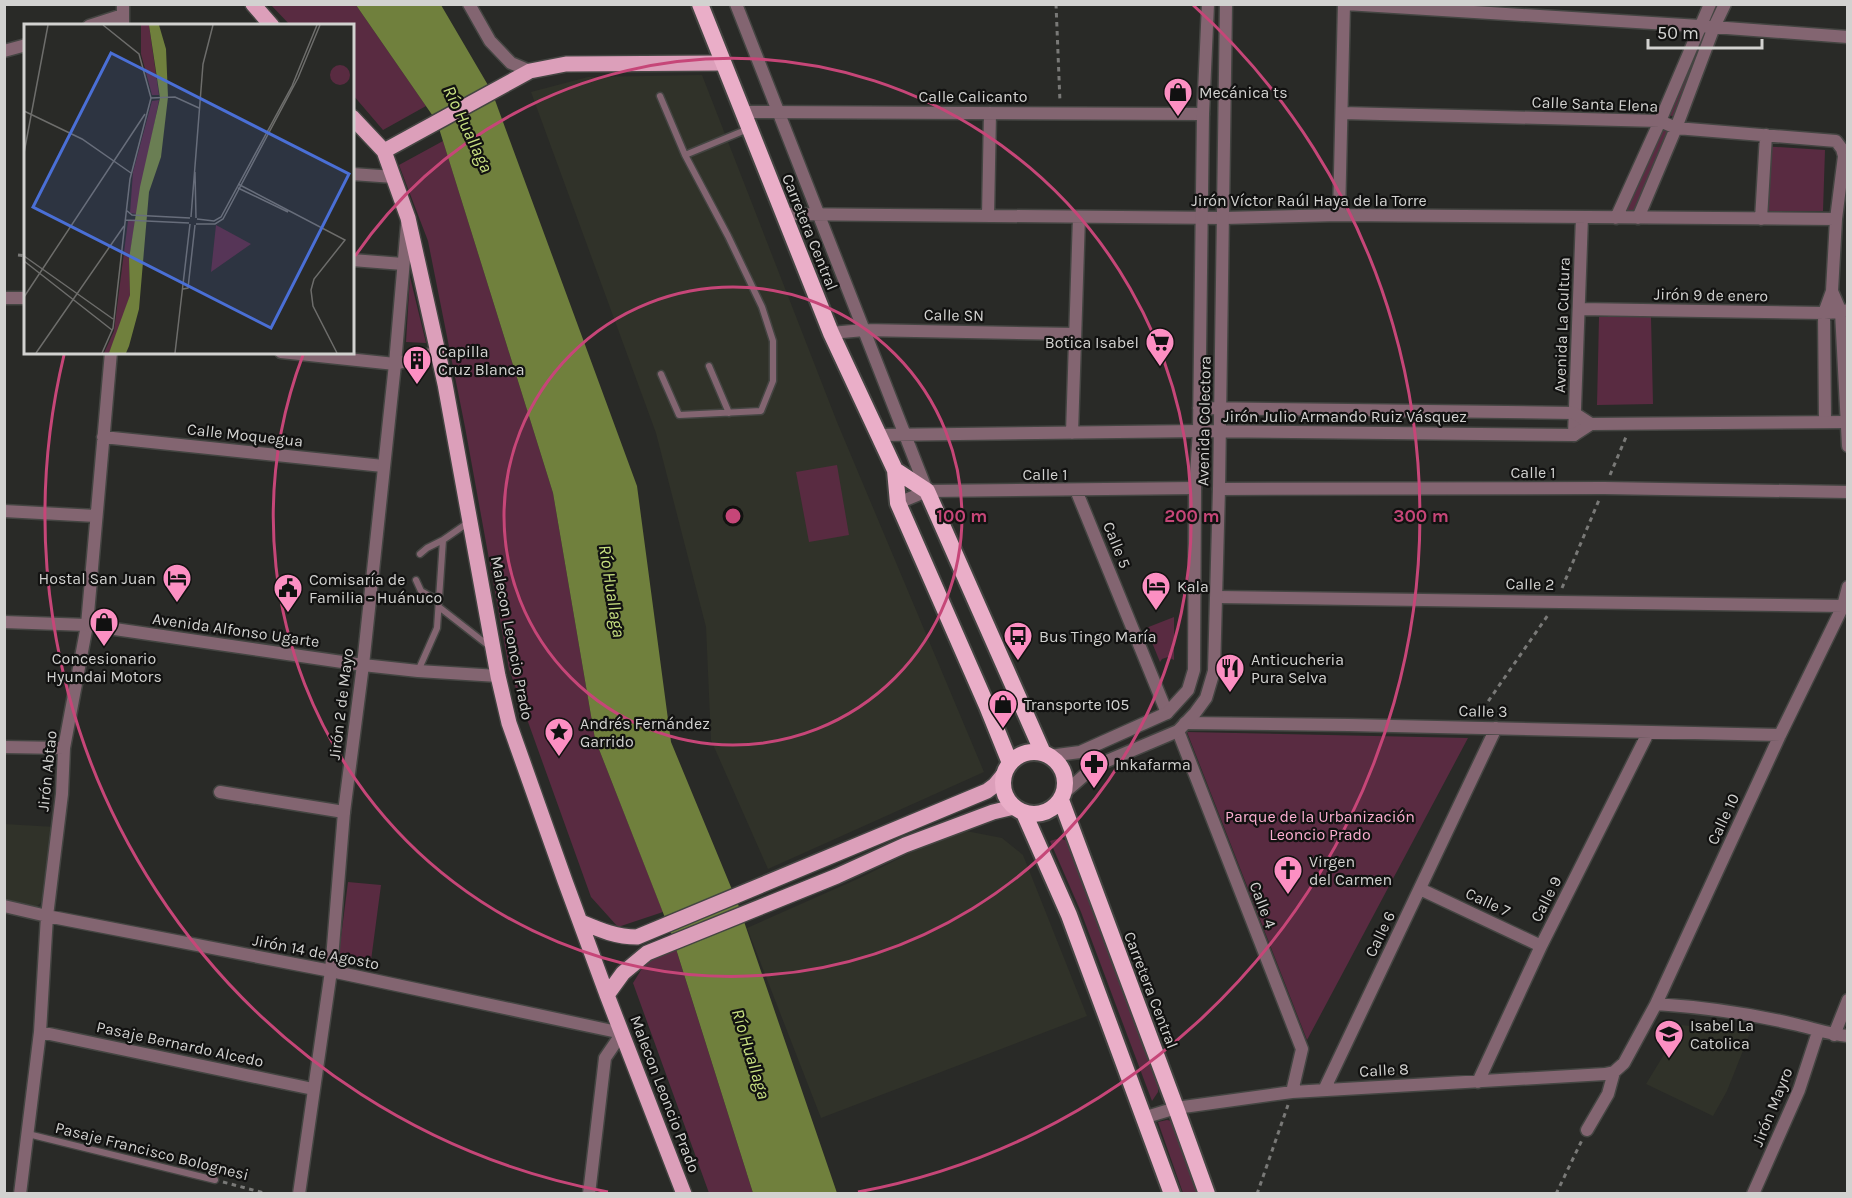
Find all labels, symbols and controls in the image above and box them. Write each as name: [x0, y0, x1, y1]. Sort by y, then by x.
scale bar: [1648, 12, 1762, 50]
text: 50 m: [1657, 22, 1699, 44]
inset map: [24, 24, 354, 354]
shop icon: Mecánica ts: [1162, 76, 1194, 118]
water label: Río Huallaga: [438, 82, 498, 176]
place label: Mecánica ts: [1199, 83, 1288, 102]
street label: Calle Calicanto: [919, 87, 1027, 106]
street label: Calle Santa Elena: [1531, 92, 1659, 116]
street label: Carretera Central: [778, 171, 842, 293]
street label: Jirón Víctor Raúl Haya de la Torre: [1191, 191, 1427, 210]
street label: Avenida La Cultura: [1550, 257, 1574, 393]
street label: Jirón 9 de enero: [1654, 285, 1768, 305]
street label: Calle SN: [924, 305, 984, 325]
supermarket icon: Botica Isabel: [1144, 326, 1176, 368]
place label: Botica Isabel: [1045, 333, 1139, 352]
place label: Capilla Cruz Blanca: [438, 342, 525, 379]
building icon: Capilla Cruz Blanca: [401, 344, 433, 386]
street label: Avenida Colectora: [1193, 356, 1215, 486]
street label: Jirón Julio Armando Ruiz Vásquez: [1223, 407, 1467, 426]
street label: Calle Moquegua: [186, 419, 304, 451]
street label: Calle 1: [1511, 463, 1555, 482]
street label: Calle 1: [1023, 465, 1067, 484]
text: 100 m: [937, 505, 987, 527]
text: 200 m: [1164, 505, 1220, 527]
text: 300 m: [1393, 505, 1449, 527]
centre of rings: [723, 506, 743, 526]
street label: Calle 5: [1099, 519, 1135, 571]
water label: Río Huallaga: [594, 543, 630, 639]
street label: Malecon Leoncio Prado: [487, 554, 537, 722]
hotel icon: Hostal San Juan: [161, 562, 193, 604]
place label: Hostal San Juan: [39, 569, 156, 588]
place label: Comisaría de Familia - Huánuco: [309, 570, 442, 607]
hotel icon: Kala: [1140, 570, 1172, 612]
public building icon: Comisaría de Familia - Huánuco: [272, 572, 304, 614]
street label: Calle 2: [1505, 574, 1555, 594]
place label: Kala: [1177, 577, 1209, 596]
shop icon: Concesionario Hyundai Motors: [88, 606, 120, 648]
street label: Avenida Alfonso Ugarte: [151, 609, 321, 651]
bus stop icon: Bus Tingo María: [1002, 620, 1034, 662]
place label: Bus Tingo María: [1039, 627, 1157, 646]
street label: Jirón 2 de Mayo: [325, 647, 357, 761]
place label: Concesionario Hyundai Motors: [46, 649, 162, 686]
place label: Anticucheria Pura Selva: [1251, 650, 1344, 687]
restaurant icon: Anticucheria Pura Selva: [1214, 652, 1246, 694]
shop icon: Transporte 105: [987, 688, 1019, 730]
place label: Transporte 105: [1024, 695, 1129, 714]
street label: Calle 3: [1458, 701, 1508, 721]
place label: Andrés Fernández Garrido: [580, 714, 710, 751]
place icon: Andrés Fernández Garrido: [543, 716, 575, 758]
street label: Jirón Abtao: [33, 730, 61, 812]
pharmacy icon: Inkafarma: [1078, 748, 1110, 790]
place label: Inkafarma: [1115, 755, 1191, 774]
street label: Calle 10: [1703, 790, 1743, 848]
park label: Parque de la Urbanización Leoncio Prado: [1225, 807, 1415, 844]
place label: Virgen del Carmen: [1309, 852, 1392, 889]
church icon: Virgen del Carmen: [1272, 854, 1304, 896]
street label: Calle 9: [1526, 873, 1566, 925]
street label: Calle 4: [1245, 879, 1281, 931]
street label: Calle 7: [1463, 883, 1514, 921]
street label: Calle 6: [1361, 908, 1399, 960]
street label: Carretera Central: [1120, 929, 1182, 1051]
street label: Jirón 14 de Agosto: [251, 930, 381, 974]
water label: Río Huallaga: [727, 1006, 775, 1102]
street label: Malecon Leoncio Prado: [626, 1013, 704, 1175]
place label: Isabel La Catolica: [1690, 1016, 1754, 1053]
street label: Pasaje Bernardo Alcedo: [95, 1017, 265, 1071]
school or university icon: Isabel La Catolica: [1653, 1018, 1685, 1060]
street label: Calle 8: [1359, 1059, 1409, 1081]
street label: Jirón Mayro: [1748, 1065, 1796, 1149]
street label: Pasaje Francisco Bolognesi: [53, 1118, 251, 1184]

